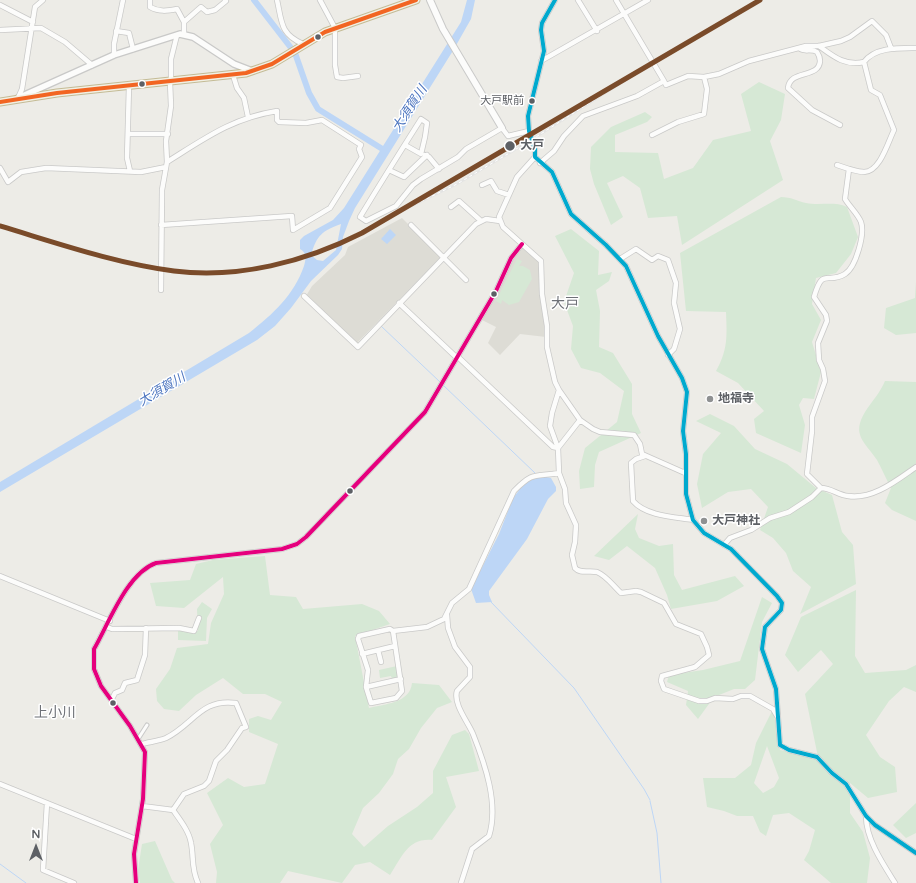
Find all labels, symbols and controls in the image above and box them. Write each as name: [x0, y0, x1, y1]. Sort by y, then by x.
unlabelled marker: [313, 32, 323, 42]
unlabelled marker: [137, 79, 147, 89]
water label: 大須賀川: [389, 83, 431, 135]
place label: 大戸駅前: [480, 94, 524, 108]
marker: 大戸駅前: [527, 96, 537, 106]
marker: 大戸: [503, 139, 517, 153]
place label: 大戸: [520, 139, 544, 153]
unlabelled marker: [489, 289, 499, 299]
district label: 大戸: [551, 296, 579, 312]
water label: 大須賀川: [136, 370, 188, 410]
place label: 地福寺: [718, 392, 754, 406]
marker: 地福寺: [705, 394, 715, 404]
unlabelled marker: [345, 486, 355, 496]
place label: 大戸神社: [712, 514, 760, 528]
marker: 大戸神社: [699, 516, 709, 526]
unlabelled marker: [108, 698, 118, 708]
district label: 上小川: [34, 705, 76, 721]
north arrow: [16, 827, 56, 867]
text: N: [32, 828, 40, 841]

